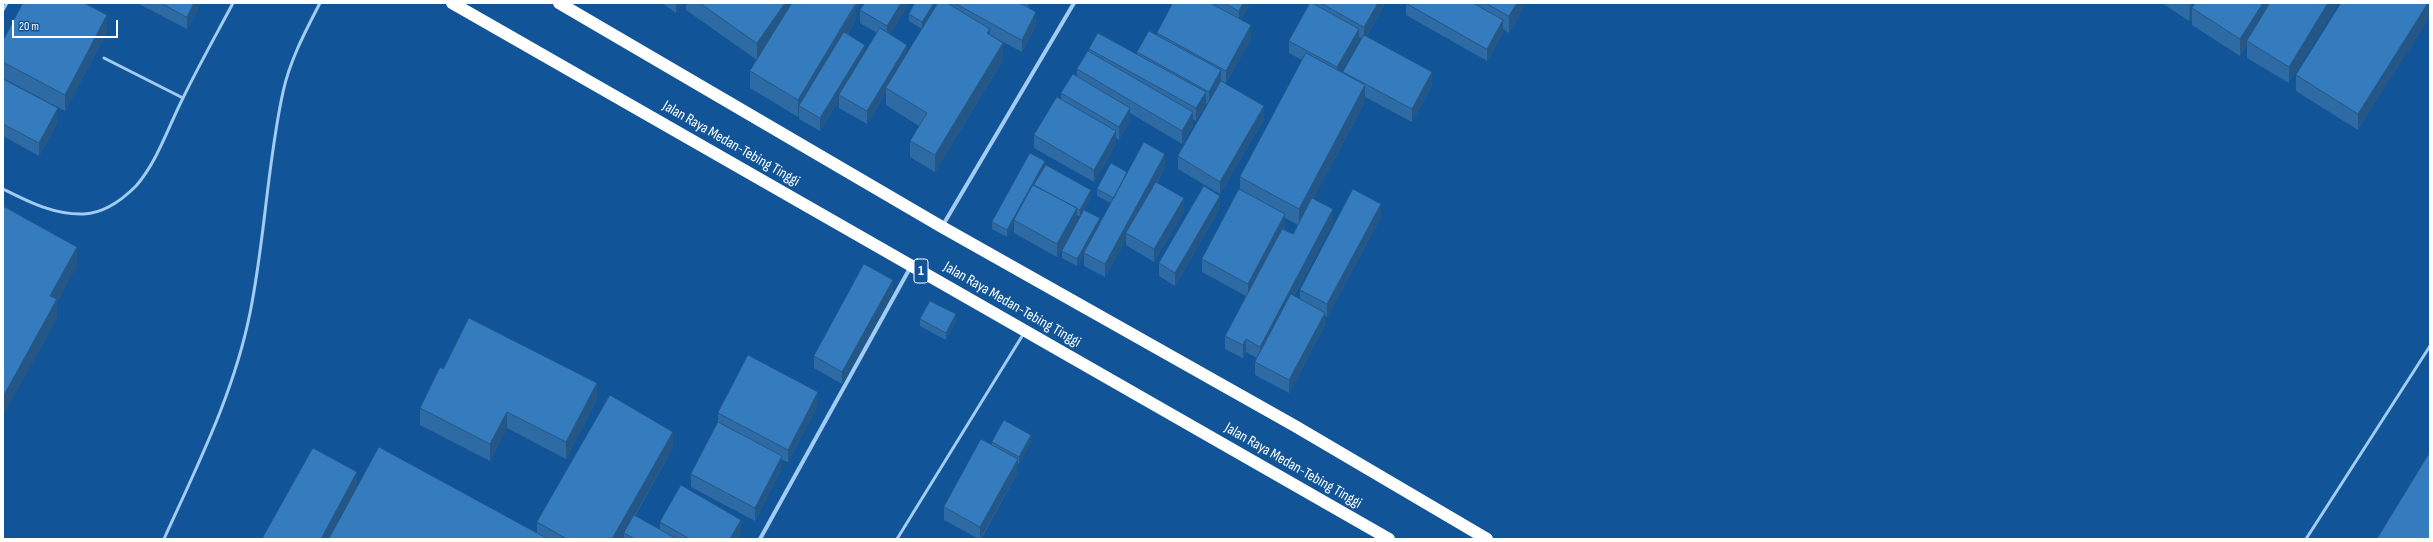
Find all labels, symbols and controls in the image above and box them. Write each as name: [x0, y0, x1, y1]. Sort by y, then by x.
scale bar: [14, 12, 120, 38]
text: 20 m: [19, 19, 39, 34]
street label: Jalan Raya Medan-Tebing Tinggi: [659, 97, 803, 191]
street label: Jalan Raya Medan-Tebing Tinggi: [940, 258, 1084, 352]
road number: 1: [914, 259, 928, 283]
street label: Jalan Raya Medan-Tebing Tinggi: [1221, 419, 1365, 513]

